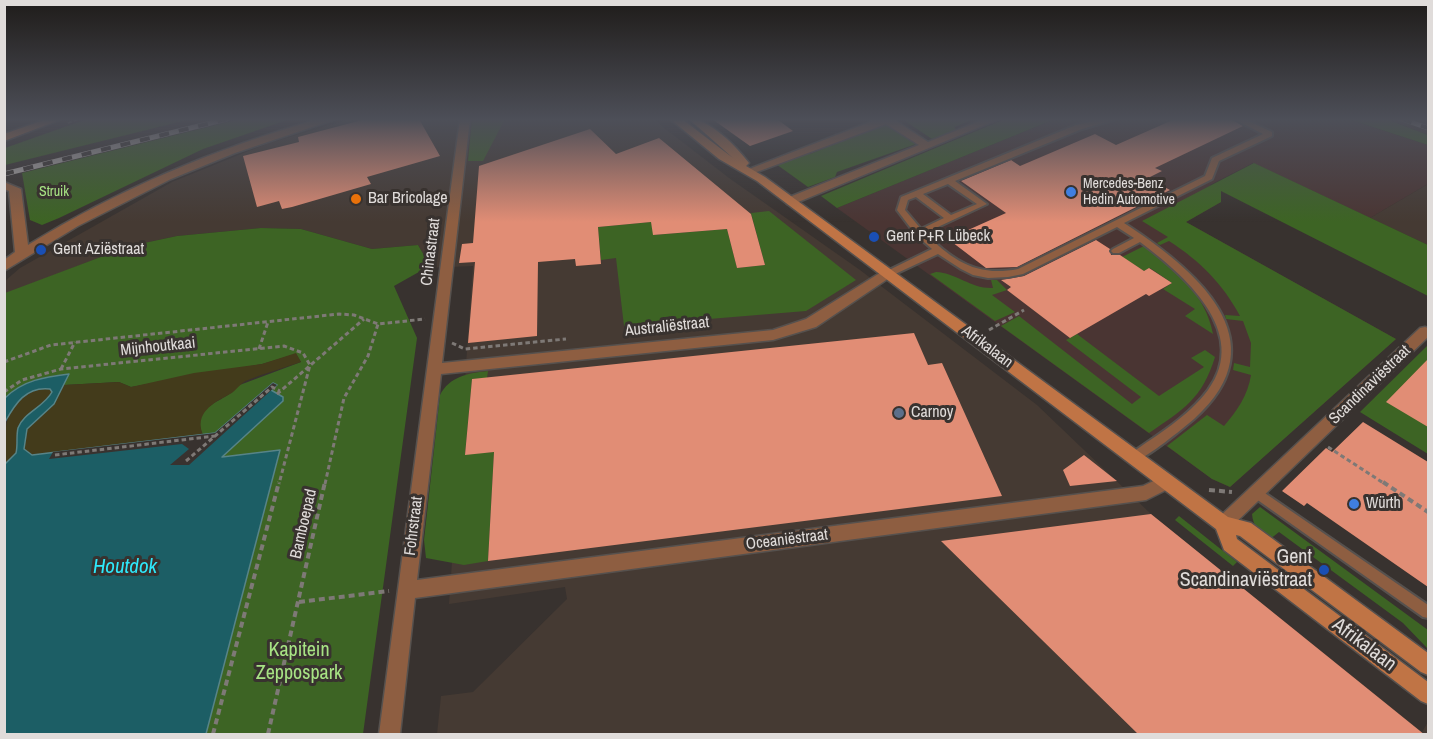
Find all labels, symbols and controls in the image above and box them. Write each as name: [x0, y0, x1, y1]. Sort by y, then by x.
place label: Mercedes-Benz Hedin Automotive: [1083, 176, 1175, 208]
park label: Struik: [39, 184, 69, 200]
marker: Mercedes-Benz Hedin Automotive: [1064, 185, 1078, 199]
place label: Bar Bricolage: [368, 189, 447, 209]
marker: Bar Bricolage: [349, 192, 363, 206]
street label: Chinastraat: [417, 217, 445, 287]
place label: Gent P+R Lübeck: [886, 227, 990, 247]
marker: Gent P+R Lübeck: [867, 230, 881, 244]
place label: Gent Aziëstraat: [53, 240, 144, 260]
marker: Gent Aziëstraat: [34, 243, 48, 257]
street label: Australiëstraat: [624, 313, 710, 341]
street label: Afrikalaan: [958, 322, 1016, 372]
street label: Mijnhoutkaai: [120, 334, 196, 360]
street label: Scandinaviëstraat: [1325, 341, 1415, 429]
place label: Carnoy: [911, 403, 953, 423]
marker: Carnoy: [892, 406, 906, 420]
street label: Bamboepad: [287, 487, 321, 561]
place label: Würth: [1366, 494, 1401, 514]
street label: Fohrstraat: [401, 495, 427, 557]
marker: Würth: [1347, 497, 1361, 511]
street label: Oceaniëstraat: [745, 525, 829, 555]
place label: Gent Scandinaviëstraat: [1180, 546, 1312, 593]
water label: Houtdok: [93, 554, 157, 580]
marker: Gent Scandinaviëstraat: [1317, 563, 1331, 577]
street label: Afrikalaan: [1327, 613, 1401, 677]
park label: Kapitein Zeppospark: [256, 639, 342, 686]

